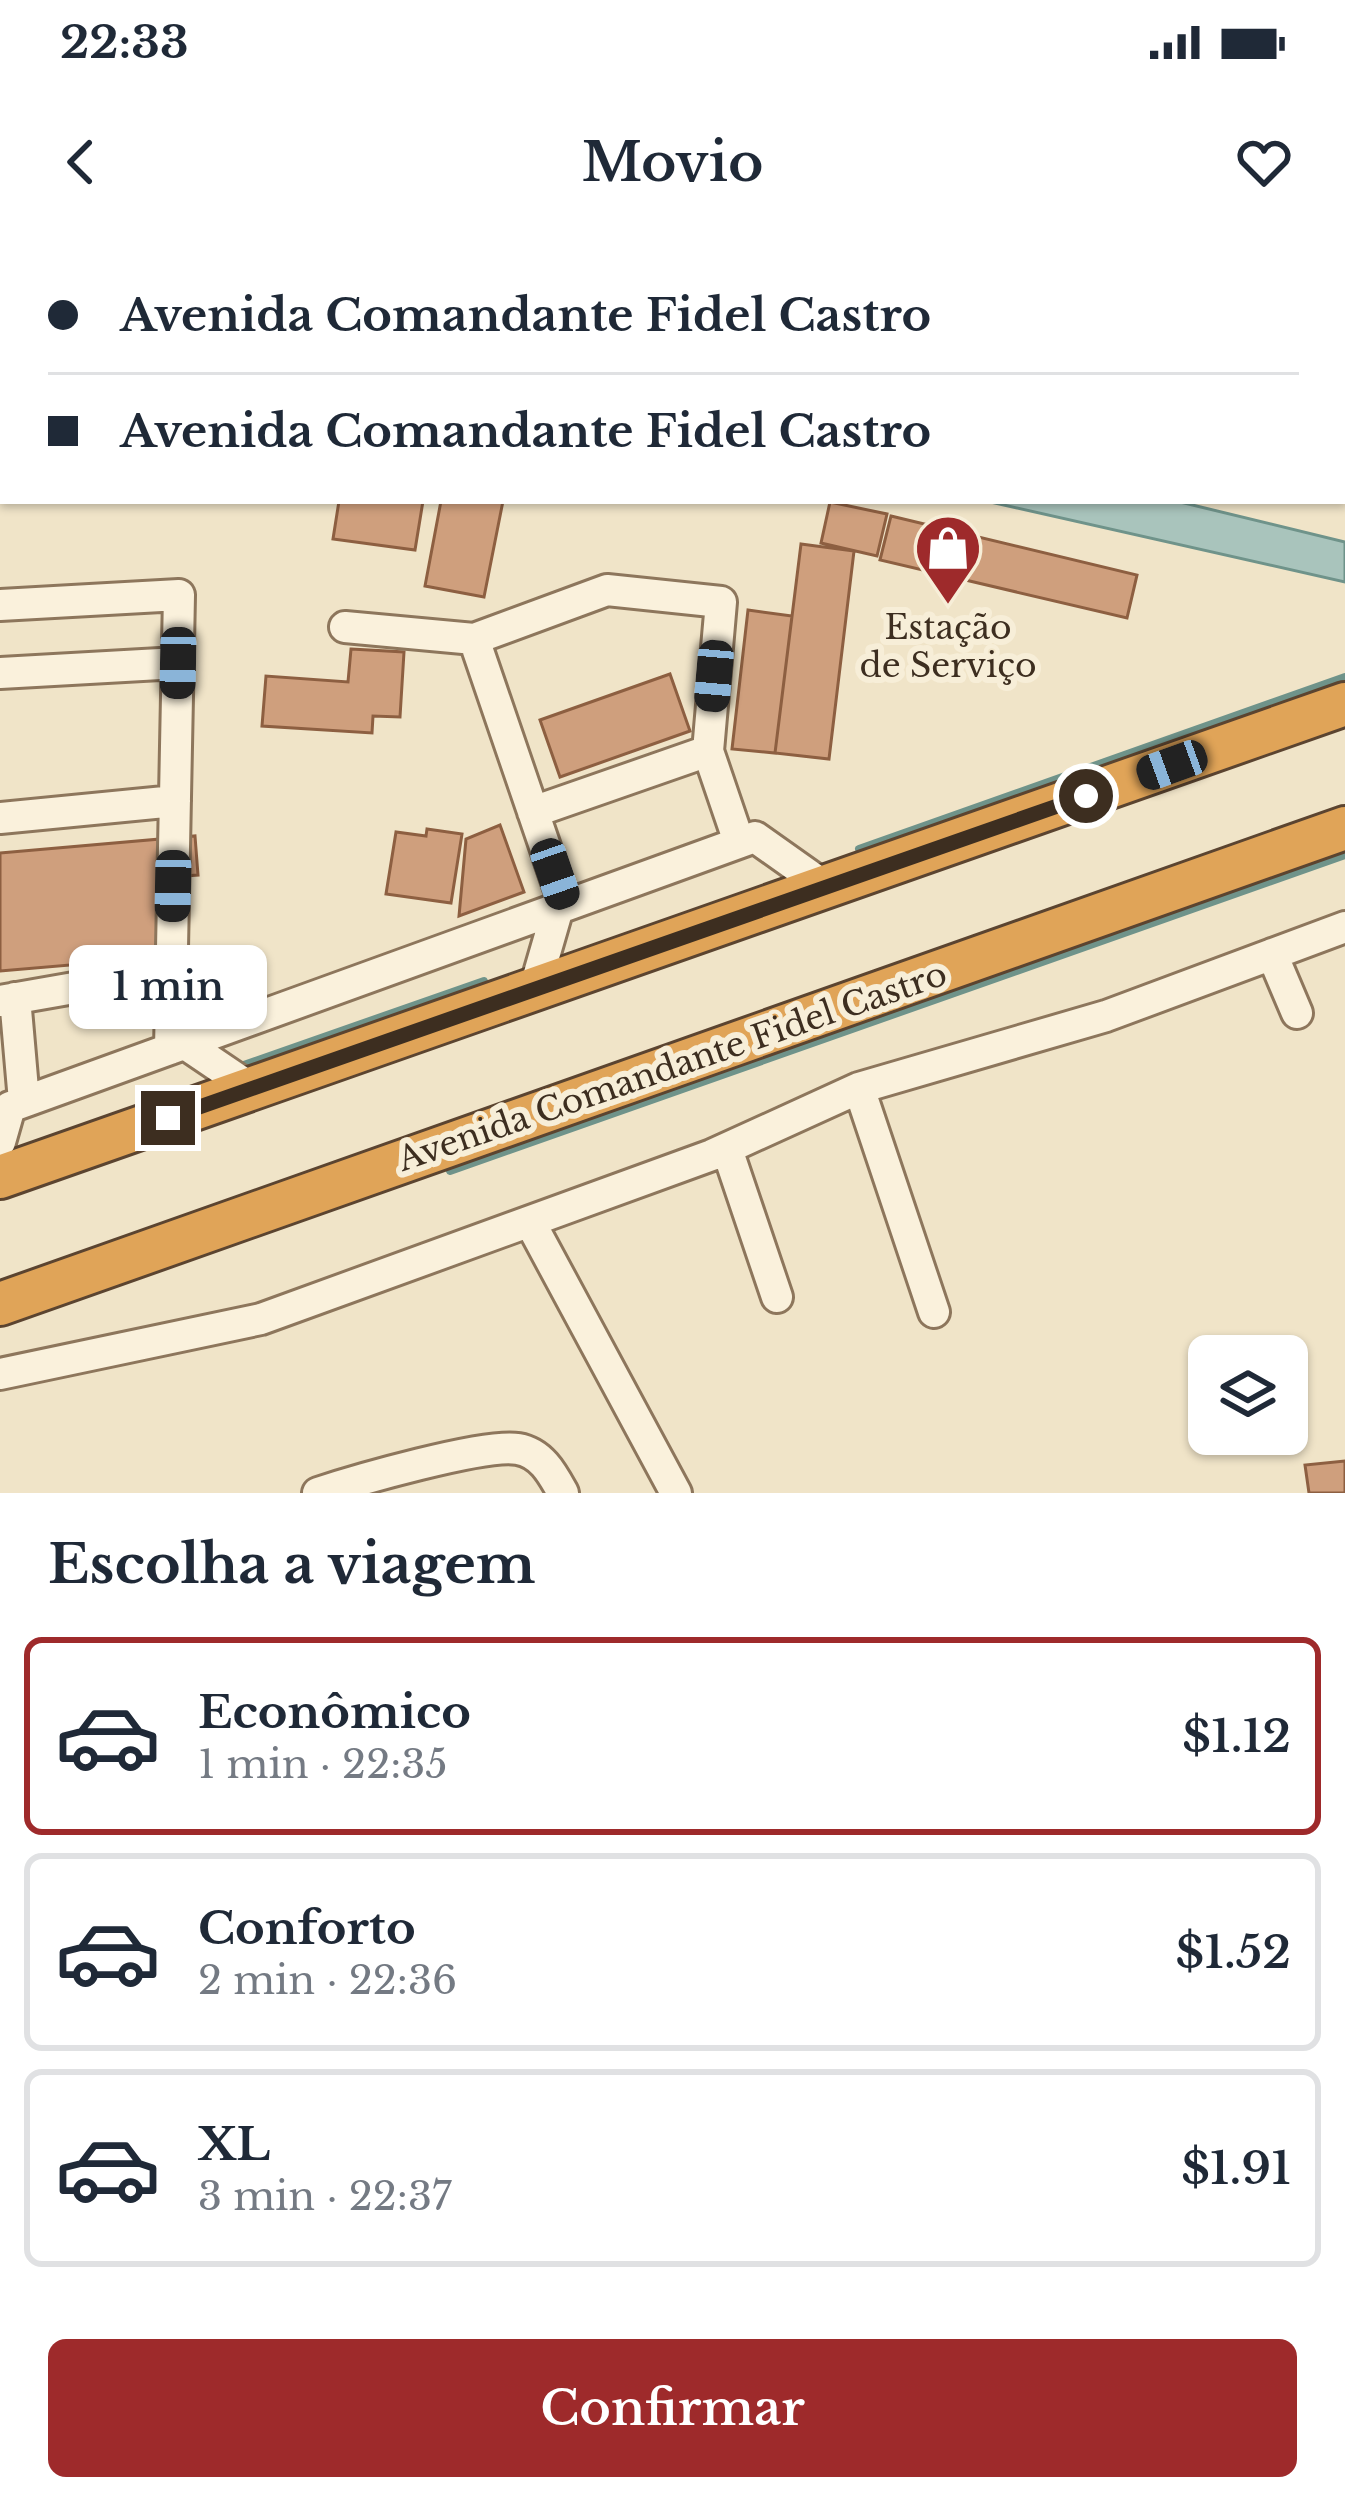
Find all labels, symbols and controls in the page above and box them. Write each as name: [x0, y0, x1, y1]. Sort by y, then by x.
text: 22:33: [60, 14, 189, 70]
icon: back: [48, 129, 114, 195]
text: Movio: [581, 129, 764, 196]
icon: heart: [1231, 129, 1297, 195]
text: Avenida Comandante Fidel Castro: [120, 287, 931, 343]
text: Avenida Comandante Fidel Castro: [120, 403, 931, 459]
shop icon: Estação de Serviço: [913, 513, 983, 607]
place label: Estação de Serviço: [859, 607, 1037, 686]
car: [159, 627, 197, 699]
car: [693, 639, 735, 713]
car: [1132, 736, 1212, 794]
route start: [1059, 769, 1113, 823]
car: [526, 834, 584, 914]
car: [154, 850, 192, 922]
callout: 1 min: [69, 944, 267, 1028]
street label: Avenida Comandante Fidel Castro: [391, 953, 952, 1180]
text: 1 min: [112, 962, 224, 1011]
route end: [141, 1091, 195, 1145]
map controls: [1188, 1335, 1308, 1455]
button: layers: [1188, 1335, 1308, 1455]
text: Escolha a viagem: [48, 1531, 535, 1598]
icon: car: [54, 1682, 162, 1790]
text: Econômico: [198, 1684, 471, 1740]
text: $1.12: [1182, 1708, 1291, 1764]
text: 1 min · 22:35: [198, 1740, 447, 1789]
icon: car: [54, 1898, 162, 2006]
text: Conforto: [198, 1900, 416, 1956]
text: $1.52: [1176, 1924, 1291, 1980]
text: 2 min · 22:36: [198, 1956, 457, 2005]
icon: car: [54, 2114, 162, 2222]
text: XL: [198, 2116, 270, 2172]
text: $1.91: [1181, 2140, 1291, 2196]
text: 3 min · 22:37: [198, 2172, 452, 2221]
button: Confirmar: [48, 2339, 1297, 2477]

